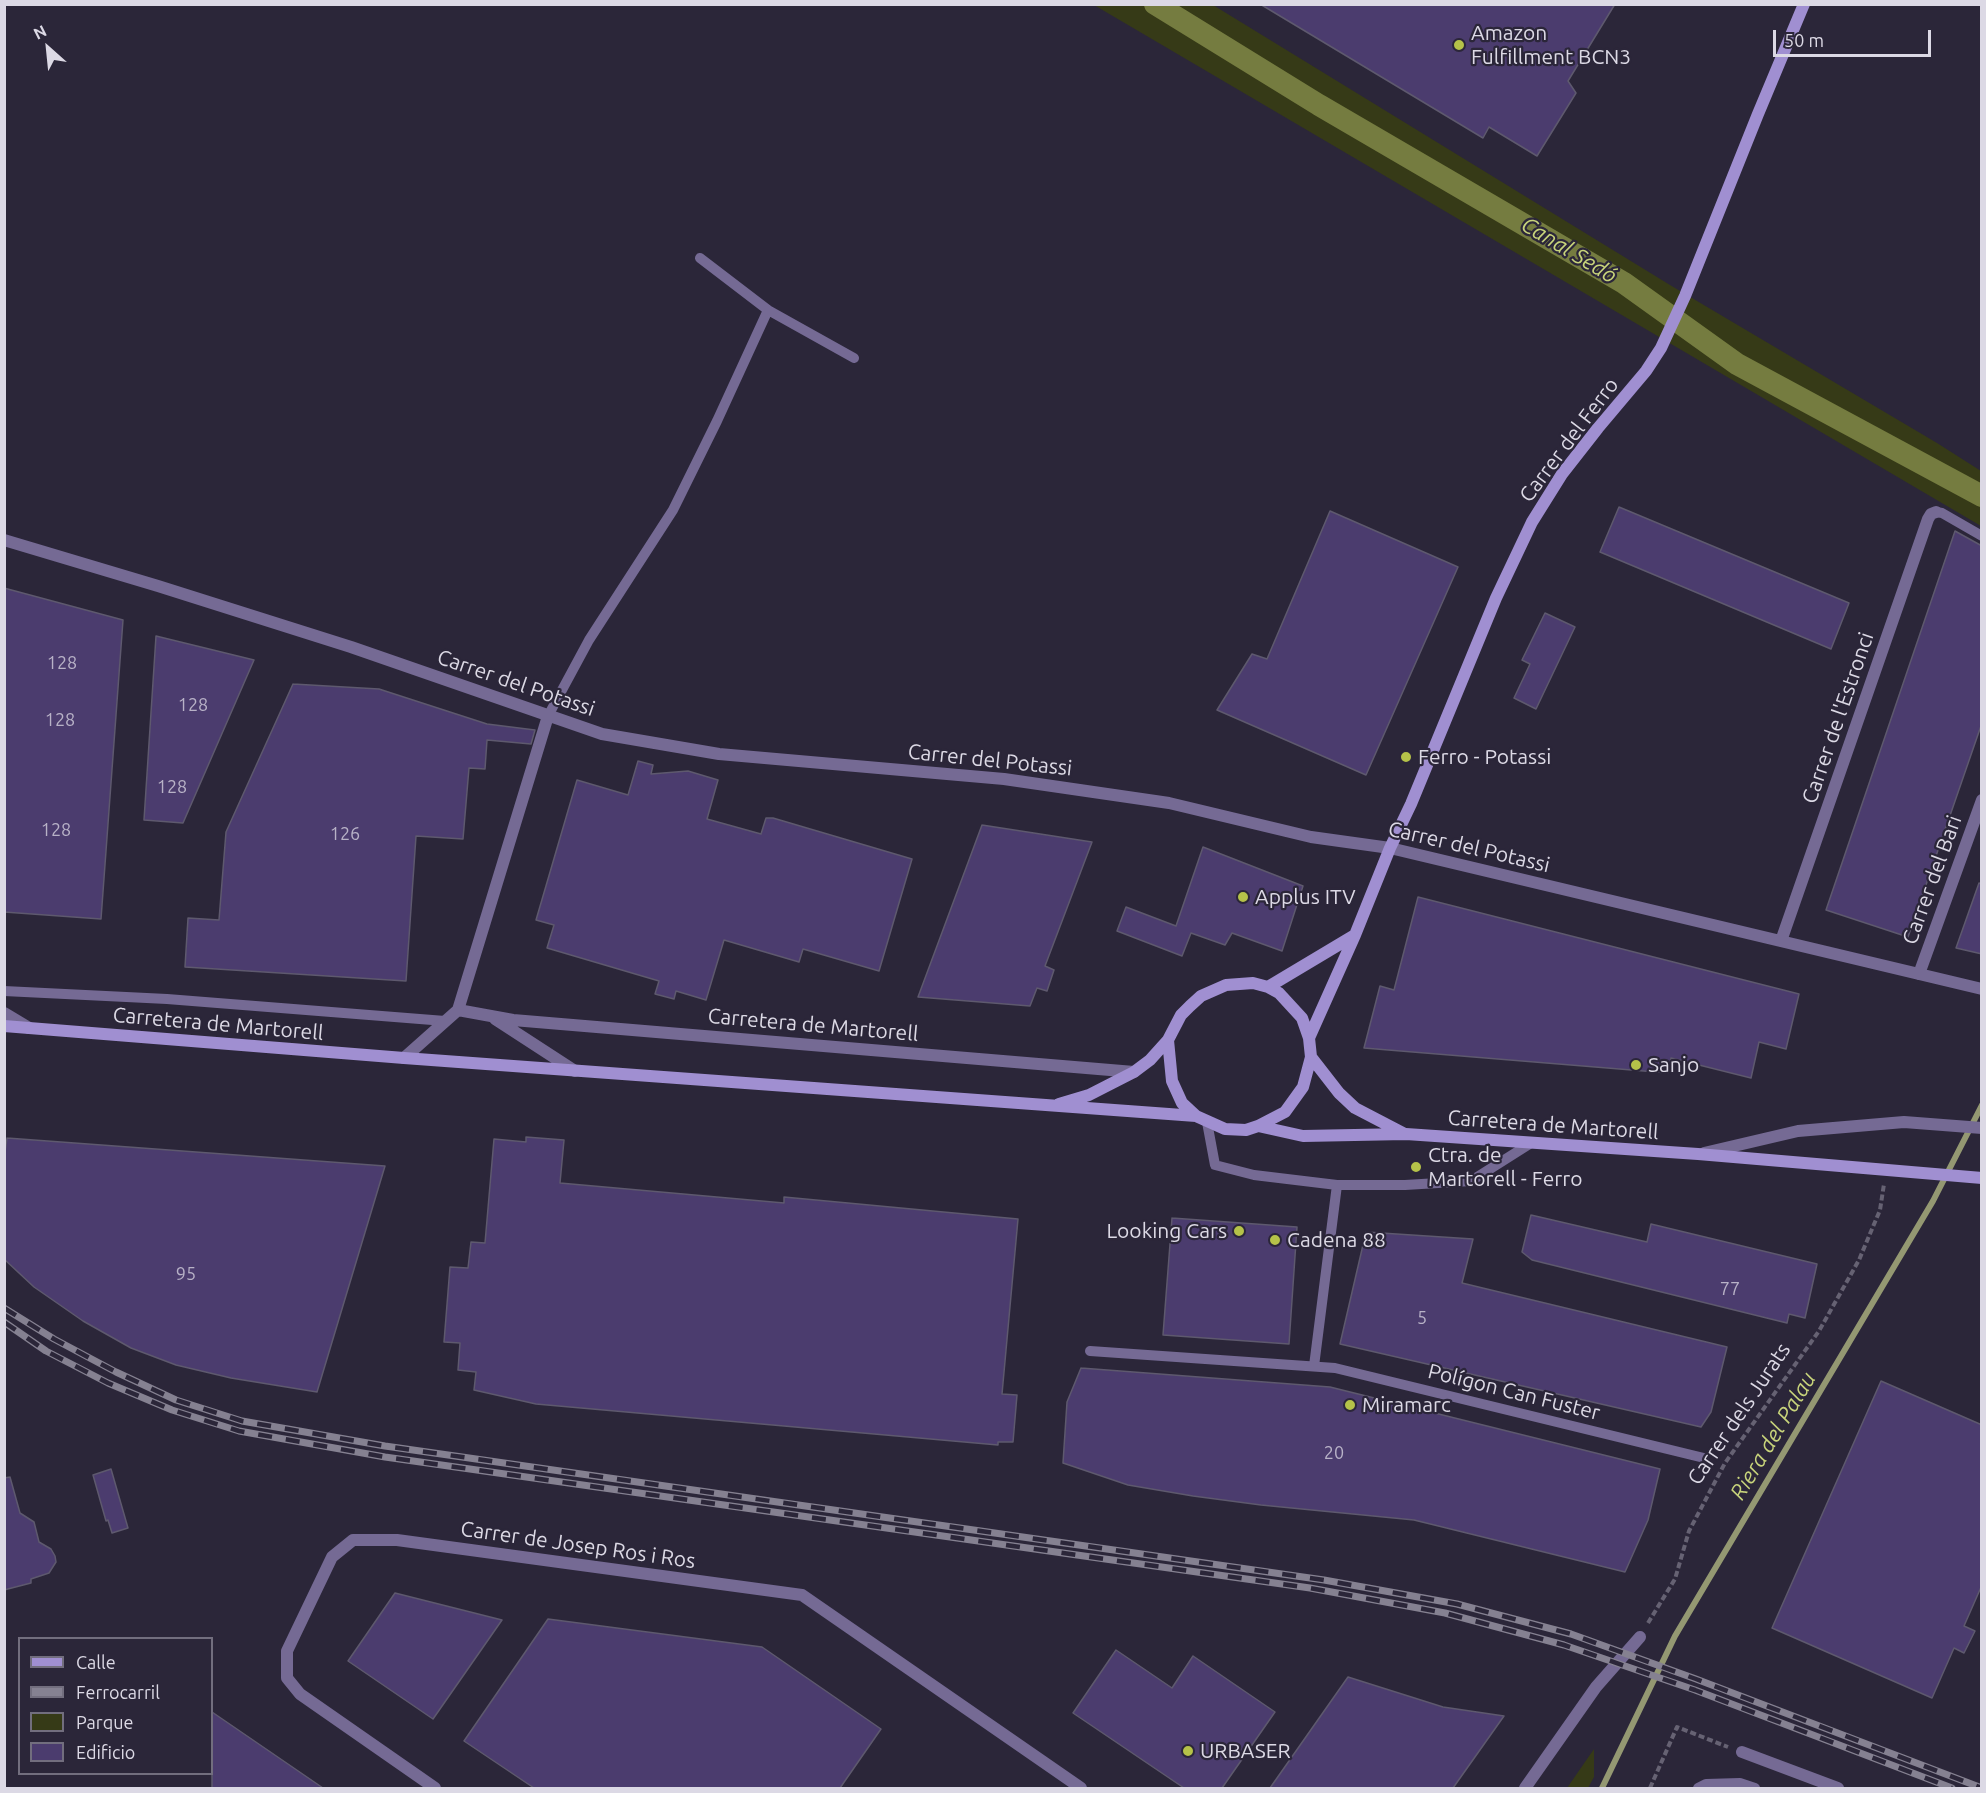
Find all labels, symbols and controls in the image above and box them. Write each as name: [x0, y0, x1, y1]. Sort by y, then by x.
north arrow: [18, 18, 78, 78]
scale bar: [1776, 18, 1934, 56]
place label: Amazon Fulfillment BCN3: [1471, 20, 1631, 70]
text: N: [30, 21, 49, 43]
text: 50 m: [1784, 30, 1824, 50]
marker: Amazon Fulfillment BCN3: [1452, 38, 1466, 52]
water label: Canal Sedó: [1516, 211, 1622, 289]
street label: Carrer del Ferro: [1514, 373, 1624, 507]
street label: Carrer de l'Estronci: [1797, 629, 1879, 807]
street label: Carrer del Potassi: [434, 644, 598, 722]
house number: 128: [47, 652, 77, 674]
house number: 128: [178, 694, 208, 716]
house number: 128: [45, 709, 75, 731]
street label: Carrer del Potassi: [907, 739, 1073, 781]
place label: Ferro - Potassi: [1418, 744, 1551, 770]
marker: Ferro - Potassi: [1399, 750, 1413, 764]
house number: 128: [157, 776, 187, 798]
street label: Carrer del Bari: [1897, 812, 1967, 948]
street label: Carrer del Potassi: [1386, 816, 1552, 878]
house number: 128: [41, 819, 71, 841]
house number: 126: [330, 823, 360, 845]
place label: Applus ITV: [1255, 884, 1356, 910]
marker: Applus ITV: [1236, 890, 1250, 904]
street label: Carretera de Martorell: [112, 1002, 324, 1046]
street label: Carretera de Martorell: [707, 1003, 919, 1047]
place label: Sanjo: [1648, 1052, 1699, 1078]
marker: Sanjo: [1629, 1058, 1643, 1072]
street label: Carretera de Martorell: [1447, 1105, 1659, 1145]
place label: Ctra. de Martorell - Ferro: [1428, 1142, 1583, 1192]
marker: Ctra. de Martorell - Ferro: [1409, 1160, 1423, 1174]
place label: Looking Cars: [1106, 1218, 1227, 1244]
marker: Looking Cars: [1232, 1224, 1246, 1238]
place label: Cadena 88: [1287, 1227, 1386, 1253]
marker: Cadena 88: [1268, 1233, 1282, 1247]
house number: 95: [176, 1263, 196, 1285]
house number: 77: [1720, 1278, 1740, 1300]
house number: 5: [1417, 1307, 1427, 1329]
street label: Carrer dels Jurats: [1682, 1338, 1796, 1490]
street label: Polígon Can Fuster: [1425, 1358, 1603, 1426]
water label: Riera del Palau: [1725, 1367, 1821, 1505]
place label: Miramarc: [1362, 1392, 1451, 1418]
marker: Miramarc: [1343, 1398, 1357, 1412]
house number: 20: [1324, 1442, 1344, 1464]
street label: Carrer de Josep Ros i Ros: [459, 1516, 697, 1574]
legend: [18, 1637, 213, 1775]
text: Calle: [76, 1652, 116, 1672]
text: Ferrocarril: [76, 1682, 160, 1702]
text: Parque: [76, 1712, 133, 1732]
place label: URBASER: [1200, 1738, 1291, 1764]
text: Edificio: [76, 1742, 135, 1762]
marker: URBASER: [1181, 1744, 1195, 1758]

